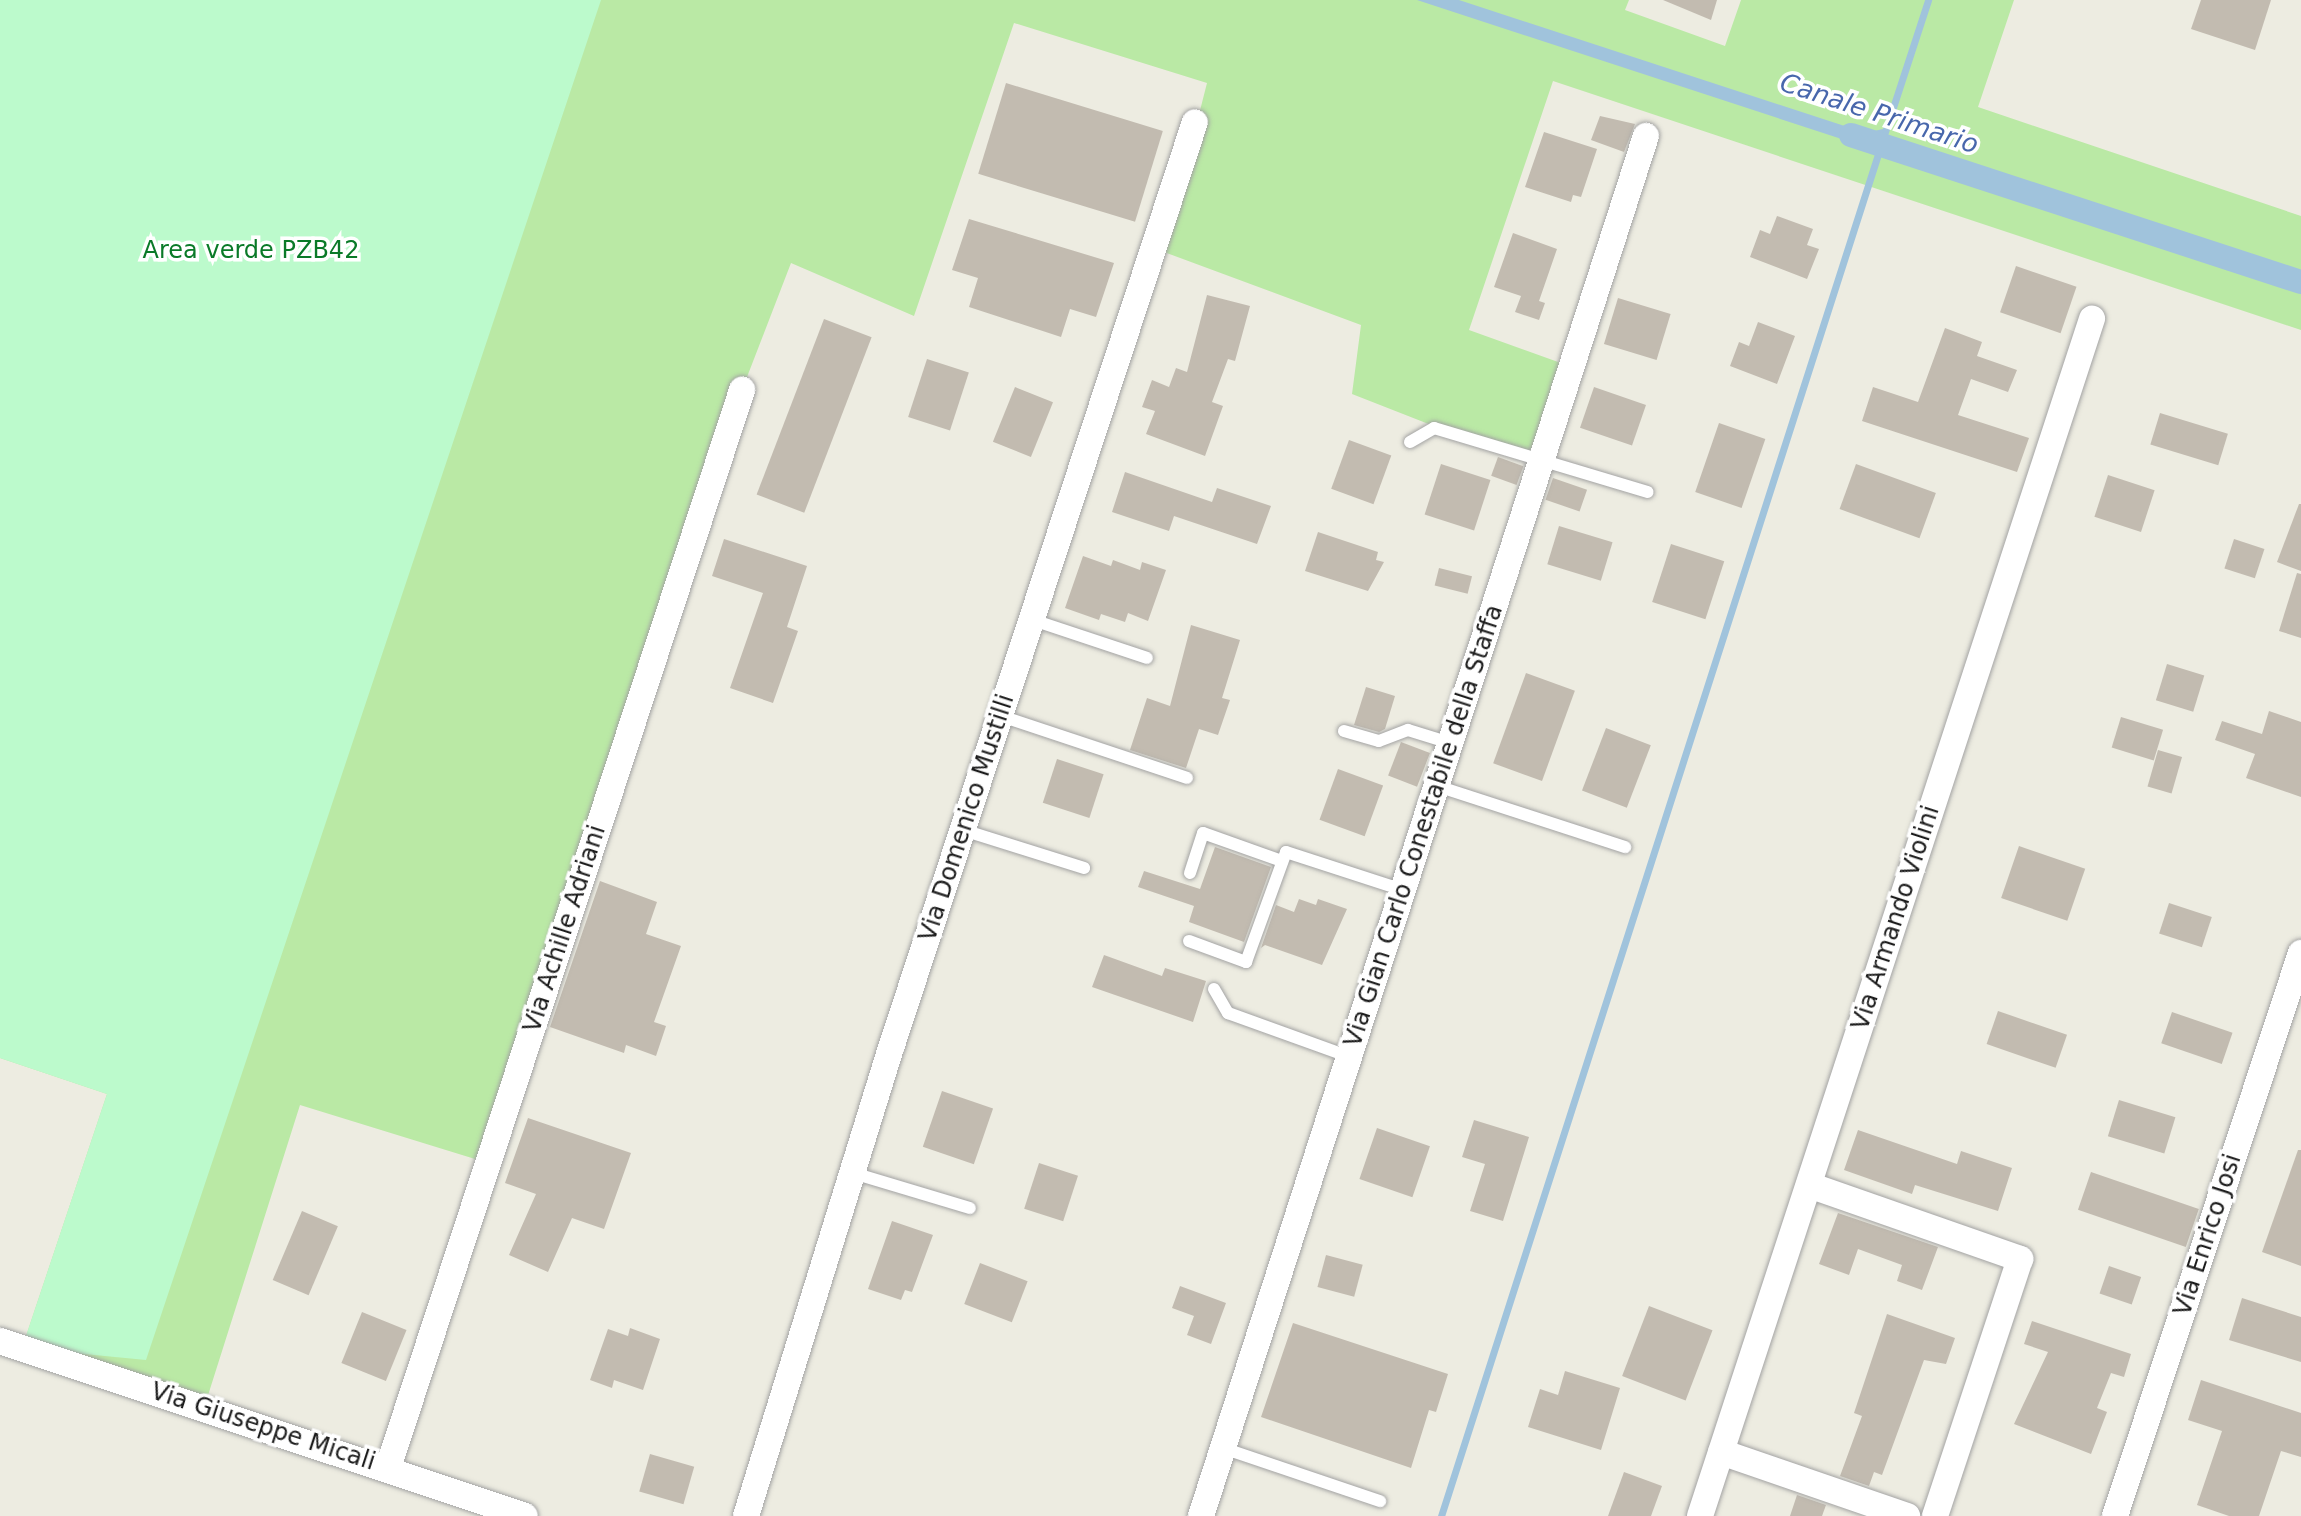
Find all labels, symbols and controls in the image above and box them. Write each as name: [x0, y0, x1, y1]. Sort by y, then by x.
water label: Canale Primario: [1776, 67, 1982, 161]
park label: Area verde PZB42: [143, 237, 359, 265]
street label: Via Gian Carlo Conestabile della Staffa: [1339, 601, 1509, 1051]
street label: Via Domenico Mustilli: [913, 691, 1021, 945]
street label: Via Armando Violini: [1846, 802, 1946, 1034]
street label: Via Achille Adriani: [518, 822, 612, 1036]
street label: Via Enrico Josi: [2168, 1151, 2248, 1319]
street label: Via Giuseppe Micali: [147, 1377, 379, 1477]

